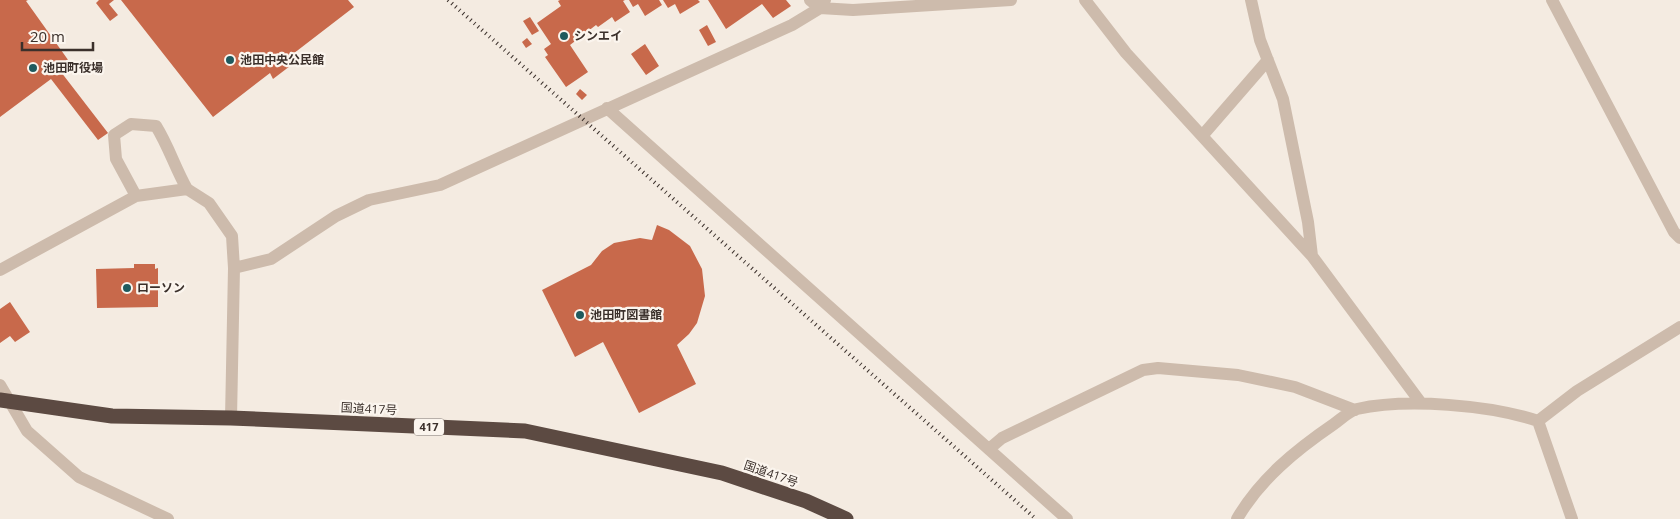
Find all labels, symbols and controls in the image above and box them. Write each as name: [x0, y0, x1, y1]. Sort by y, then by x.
scale bar: [22, 20, 94, 52]
text: 20 m: [30, 26, 65, 46]
place label: シンエイ: [574, 27, 622, 44]
marker: シンエイ: [558, 30, 570, 42]
place label: 池田中央公民館: [240, 51, 324, 68]
marker: 池田中央公民館: [224, 54, 236, 66]
place label: 池田町役場: [43, 59, 103, 76]
marker: 池田町役場: [27, 62, 39, 74]
place label: ローソン: [137, 279, 185, 296]
marker: ローソン: [121, 282, 133, 294]
place label: 池田町図書館: [590, 306, 662, 323]
marker: 池田町図書館: [574, 309, 586, 321]
street label: 国道417号: [340, 399, 398, 418]
road number: 417: [414, 418, 444, 436]
street label: 国道417号: [742, 456, 801, 491]

